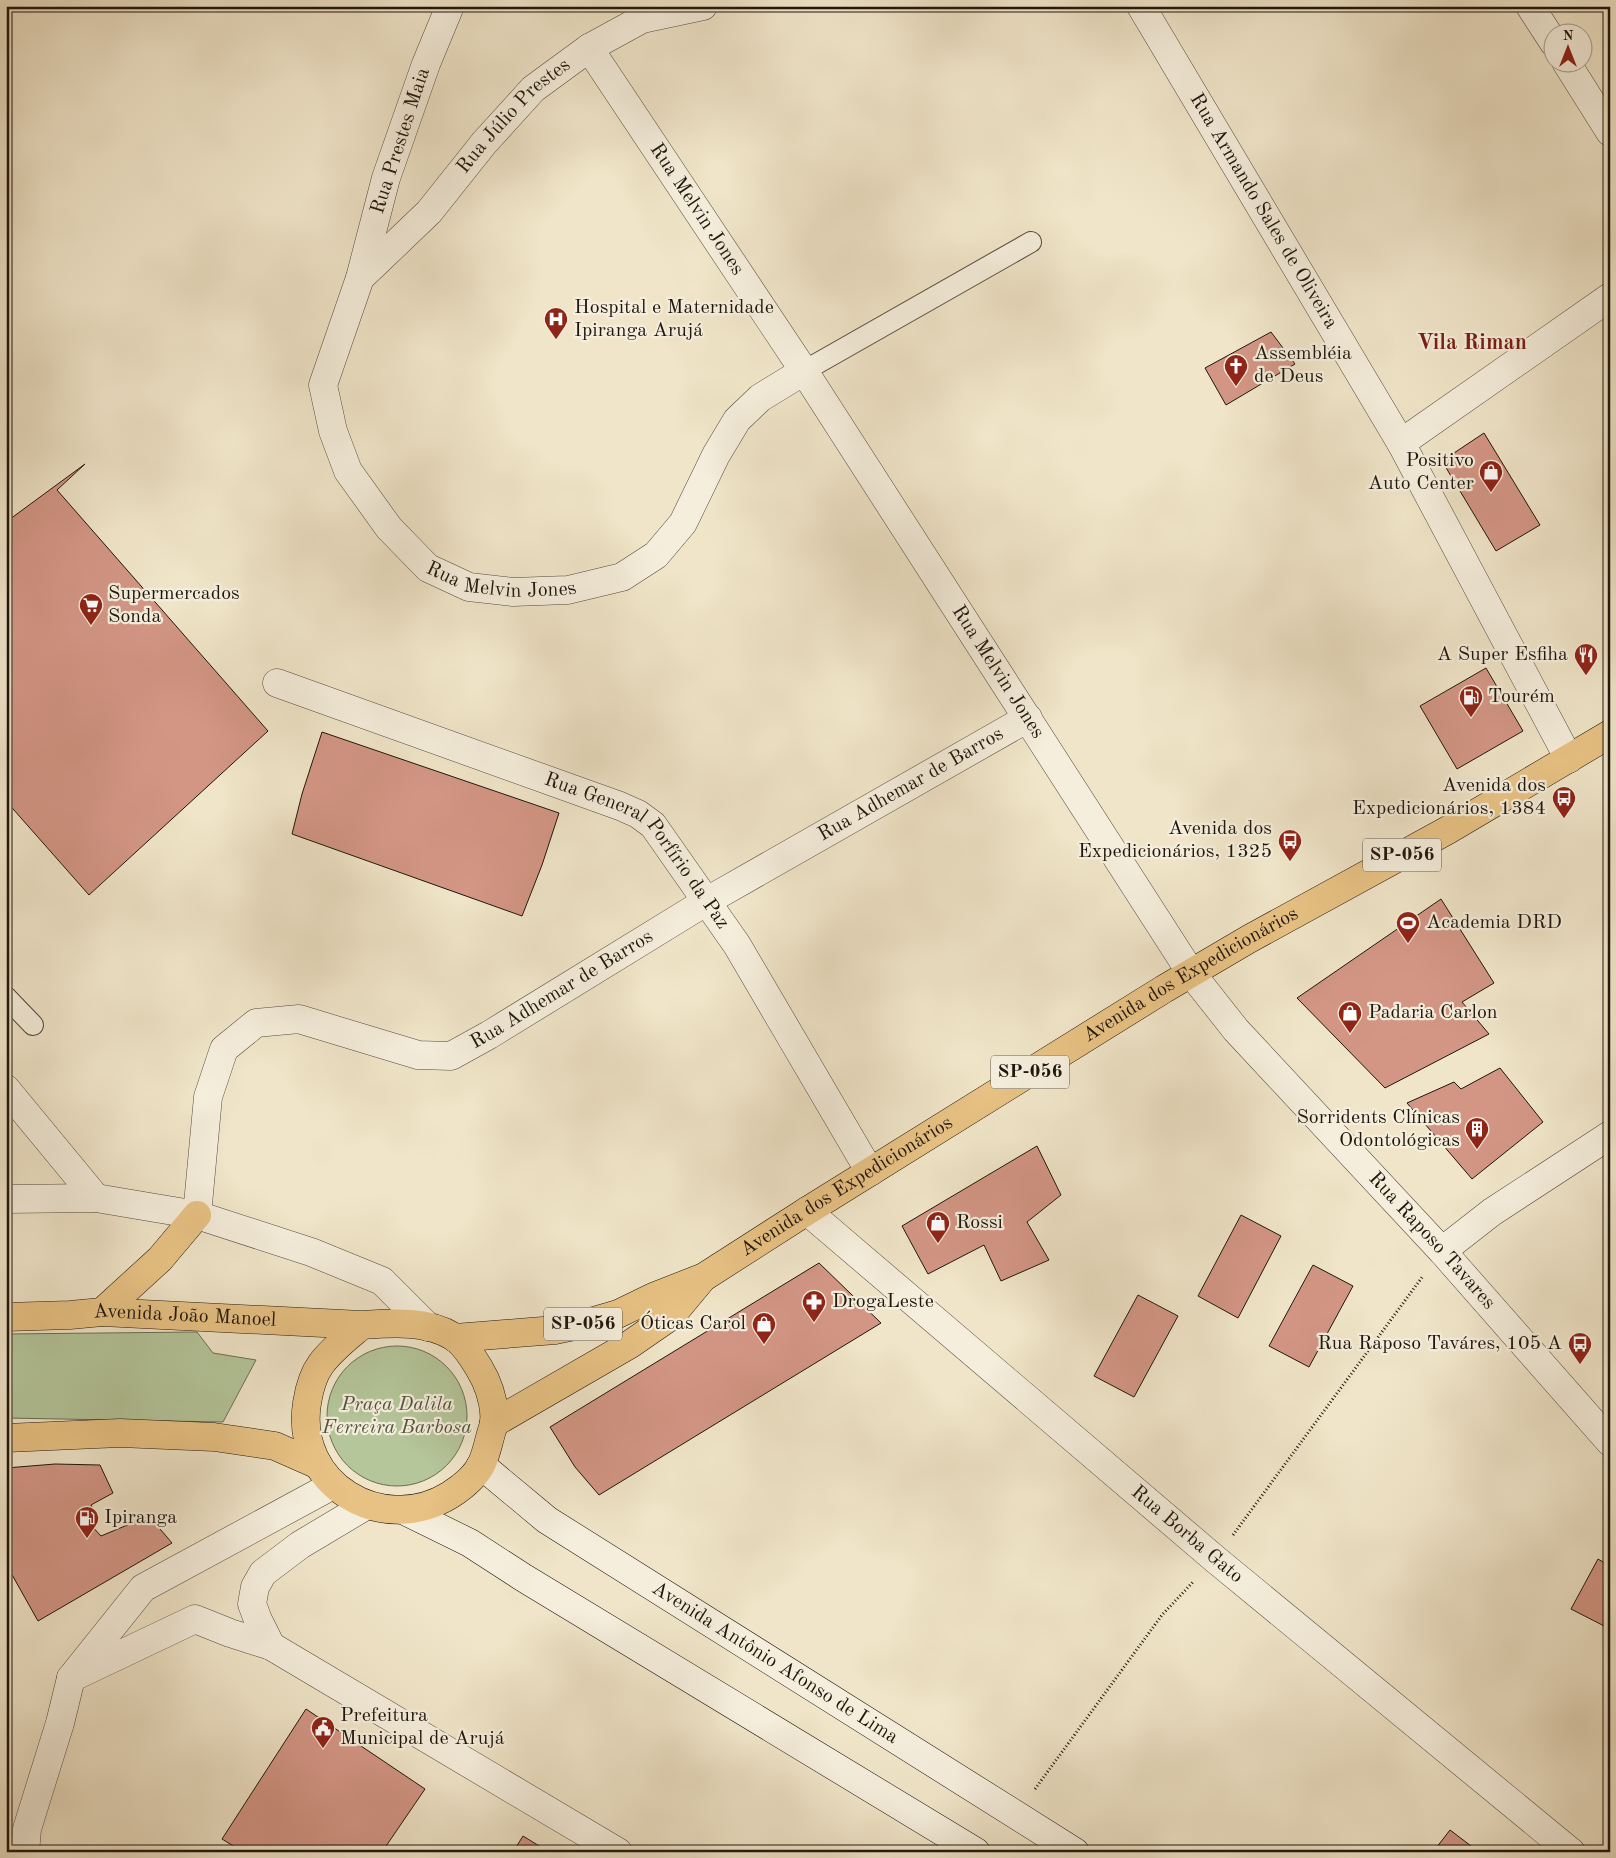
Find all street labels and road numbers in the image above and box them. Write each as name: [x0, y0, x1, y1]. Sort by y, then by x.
street label: Rua Júlio Prestes: [454, 55, 574, 178]
street label: Rua Prestes Maia: [368, 65, 434, 217]
street label: Rua Armando Sales de Oliveira: [1186, 90, 1341, 333]
street label: Rua Melvin Jones: [646, 140, 747, 279]
street label: Rua Melvin Jones: [423, 559, 578, 602]
street label: Rua Melvin Jones: [948, 602, 1048, 742]
street label: Rua Adhemar de Barros: [815, 724, 1007, 845]
street label: Rua General Porfírio da Paz: [542, 770, 733, 933]
road number: SP-056: [1363, 838, 1441, 872]
street label: Avenida dos Expedicionários: [1080, 904, 1302, 1047]
street label: Rua Adhemar de Barros: [467, 927, 657, 1053]
road number: SP-056: [991, 1056, 1069, 1088]
street label: Avenida dos Expedicionários: [737, 1113, 956, 1261]
street label: Rua Raposo Tavares: [1364, 1169, 1499, 1313]
street label: Avenida João Manoel: [92, 1301, 277, 1331]
road number: SP-056: [544, 1308, 622, 1340]
street label: Rua Borba Gato: [1127, 1482, 1246, 1587]
street label: Avenida Antônio Afonso de Lima: [648, 1579, 901, 1748]

